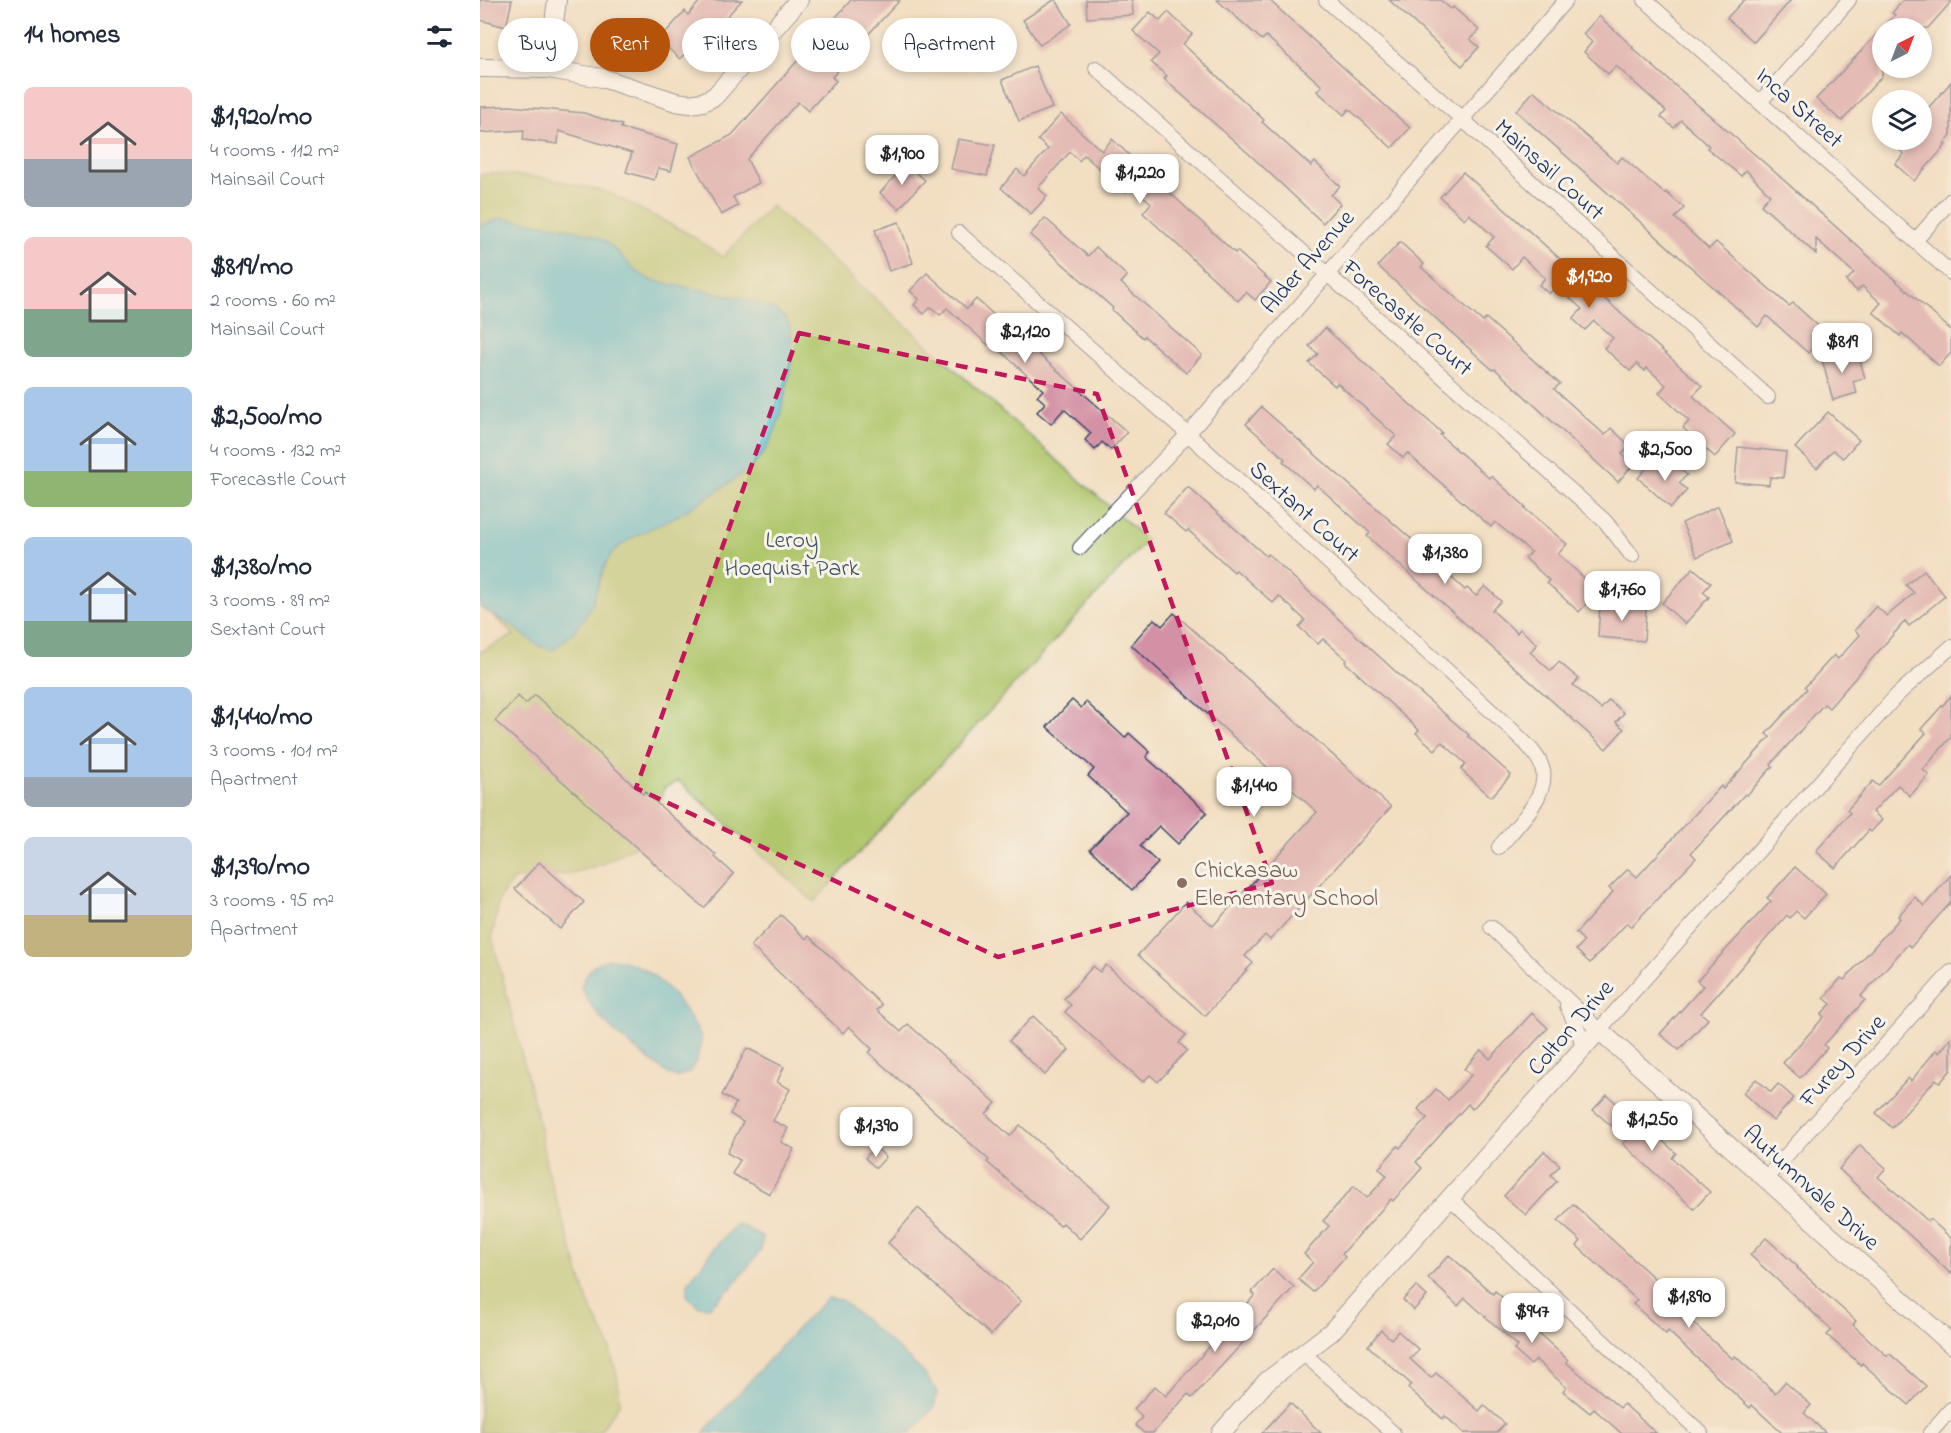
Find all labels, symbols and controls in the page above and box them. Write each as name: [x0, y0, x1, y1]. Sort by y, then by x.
text: 14 homes: [24, 17, 120, 55]
chip: Buy: [498, 18, 578, 72]
chip: Rent: [590, 18, 670, 72]
chip: Filters: [682, 18, 779, 72]
chip: New: [791, 18, 870, 72]
chip: Apartment: [882, 18, 1017, 72]
north arrow: [1872, 18, 1932, 78]
map controls: [1872, 18, 1932, 150]
icon: filters: [423, 20, 456, 53]
street label: Inca Street: [1747, 60, 1850, 158]
button: layers: [1872, 90, 1932, 150]
text: $1,920/mo: [210, 99, 312, 137]
icon: home: [72, 111, 144, 183]
street label: Mainsail Court: [1485, 112, 1611, 230]
pin: $1,900: [853, 135, 951, 186]
text: 4 rooms · 112 m²: [210, 137, 339, 166]
text: $1,900: [879, 140, 925, 169]
pin: $1,220: [1091, 154, 1189, 205]
text: $1,220: [1115, 159, 1165, 188]
text: Mainsail Court: [210, 166, 325, 195]
street label: Alder Avenue: [1254, 203, 1364, 323]
text: $819/mo: [210, 249, 293, 287]
street label: Forecastle Court: [1332, 251, 1480, 386]
pin: $1,920: [1540, 258, 1638, 309]
icon: home: [72, 261, 144, 333]
text: $1,920: [1566, 263, 1612, 292]
text: 2 rooms · 60 m²: [210, 287, 336, 316]
pin: $2,120: [976, 313, 1074, 364]
text: Mainsail Court: [210, 316, 325, 345]
text: $2,120: [1000, 318, 1050, 347]
pin: $819: [1806, 323, 1878, 374]
text: $819: [1826, 328, 1858, 357]
text: $2,500/mo: [210, 399, 322, 437]
icon: home: [72, 411, 144, 483]
pin: $2,500: [1616, 431, 1714, 482]
text: $2,500: [1638, 436, 1692, 465]
text: 4 rooms · 132 m²: [210, 437, 341, 466]
street label: Sextant Court: [1240, 453, 1367, 572]
text: Forecastle Court: [210, 466, 346, 495]
park label: Leroy Hoequist Park: [725, 524, 860, 587]
pin: $1,380: [1396, 534, 1494, 585]
text: $1,380: [1422, 539, 1468, 568]
text: $1,380/mo: [210, 549, 312, 587]
icon: home: [72, 561, 144, 633]
pin: $1,760: [1573, 571, 1671, 622]
text: $1,760: [1598, 576, 1646, 605]
text: 3 rooms · 89 m²: [210, 587, 330, 616]
text: Sextant Court: [210, 616, 326, 645]
text: $1,440/mo: [210, 699, 313, 737]
icon: home: [72, 711, 144, 783]
text: 3 rooms · 101 m²: [210, 737, 338, 766]
text: Apartment: [210, 766, 298, 795]
pin: $1,440: [1205, 767, 1303, 818]
text: $1,440: [1230, 772, 1278, 801]
text: $1,390/mo: [210, 849, 310, 887]
place label: Chickasaw Elementary School: [1194, 854, 1378, 918]
icon: home: [72, 861, 144, 933]
marker: Chickasaw Elementary School: [1175, 876, 1189, 890]
text: 3 rooms · 95 m²: [210, 887, 334, 916]
text: Apartment: [210, 916, 298, 945]
street label: Colton Drive: [1520, 973, 1624, 1084]
street label: Furey Drive: [1792, 1007, 1896, 1118]
pin: $1,250: [1603, 1101, 1701, 1152]
text: $1,250: [1626, 1106, 1678, 1135]
pin: $1,390: [827, 1107, 925, 1158]
text: $1,390: [854, 1112, 898, 1141]
street label: Autumnvale Drive: [1734, 1118, 1887, 1260]
pin: $1,890: [1640, 1278, 1738, 1329]
text: $1,890: [1667, 1283, 1711, 1312]
pin: $947: [1496, 1293, 1568, 1344]
text: $947: [1515, 1298, 1549, 1327]
pin: $2,010: [1166, 1302, 1264, 1353]
text: $2,010: [1190, 1307, 1240, 1336]

